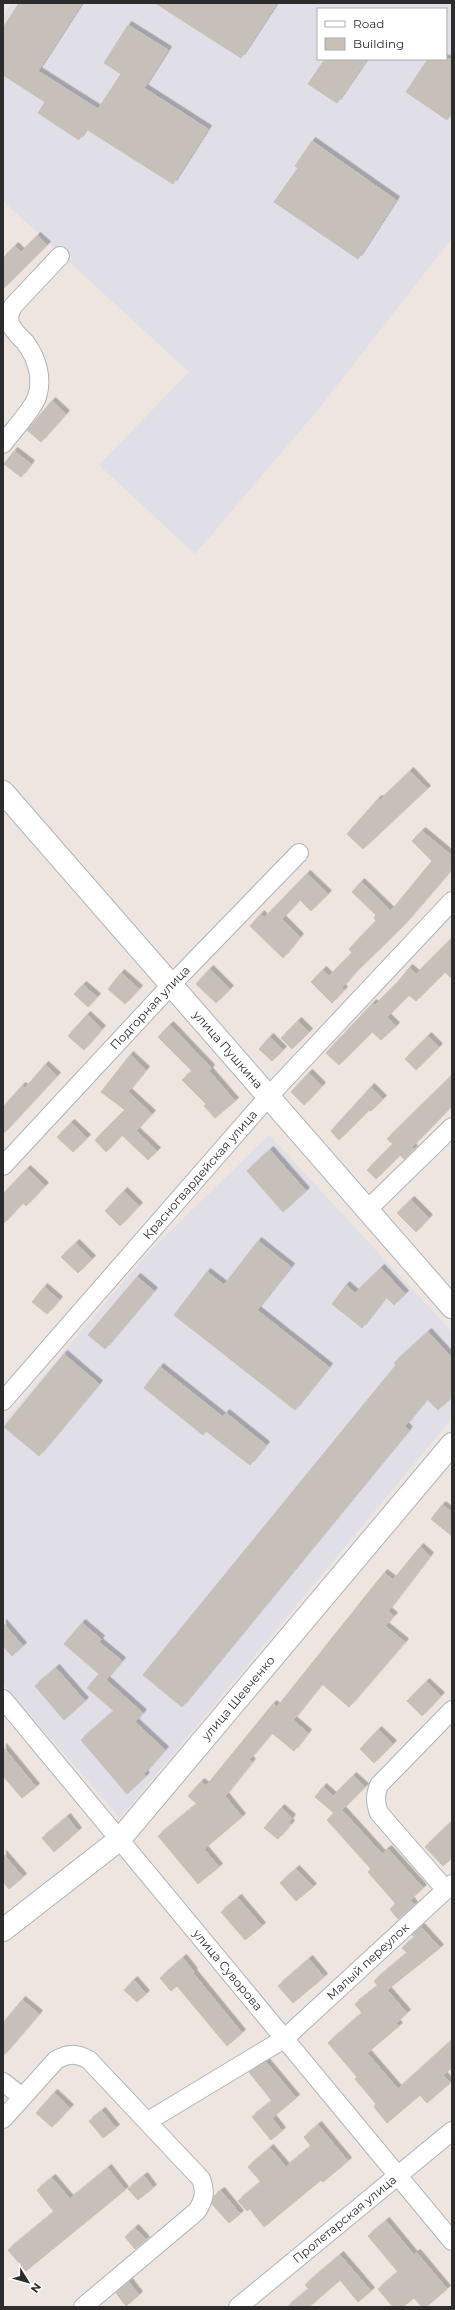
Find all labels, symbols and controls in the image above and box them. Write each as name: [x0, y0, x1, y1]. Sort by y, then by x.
legend: [317, 8, 447, 60]
text: Road: [353, 16, 384, 31]
text: Building: [353, 36, 404, 51]
street label: Подгорная улица: [107, 962, 193, 1053]
street label: улица Пушкина: [189, 1007, 266, 1092]
street label: Красногвардейская улица: [139, 1107, 260, 1242]
street label: улица Шевченко: [197, 1652, 278, 1744]
street label: Малый переулок: [323, 1920, 412, 2003]
street label: улица Суворова: [189, 1925, 266, 2013]
street label: Пролетарская улица: [289, 2172, 399, 2266]
north arrow: [8, 2262, 48, 2302]
text: N: [28, 2280, 44, 2296]

